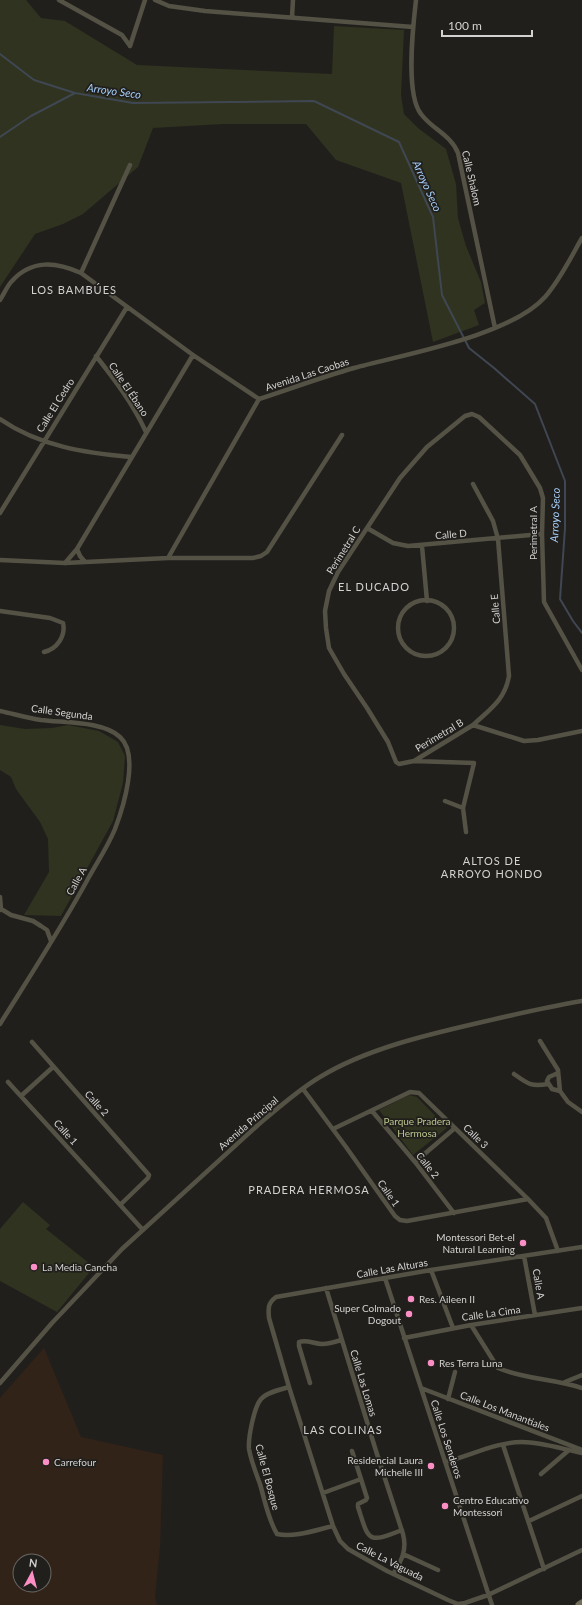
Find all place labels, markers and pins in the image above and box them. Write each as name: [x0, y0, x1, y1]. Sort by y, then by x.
place label: Montessori Bet-el Natural Learning: [436, 1231, 515, 1255]
marker: Montessori Bet-el Natural Learning: [518, 1238, 528, 1248]
place label: La Media Cancha: [42, 1261, 117, 1273]
marker: La Media Cancha: [29, 1262, 39, 1272]
place label: Res. Aileen II: [419, 1293, 475, 1305]
marker: Res. Aileen II: [406, 1294, 416, 1304]
place label: Super Colmado Dogout: [334, 1302, 401, 1326]
marker: Super Colmado Dogout: [404, 1309, 414, 1319]
place label: Res Terra Luna: [439, 1357, 503, 1369]
marker: Res Terra Luna: [426, 1358, 436, 1368]
place label: Residencial Laura Michelle III: [347, 1454, 423, 1478]
place label: Carrefour: [54, 1456, 97, 1468]
marker: Carrefour: [41, 1457, 51, 1467]
marker: Residencial Laura Michelle III: [426, 1461, 436, 1471]
place label: Centro Educativo Montessori: [453, 1494, 529, 1518]
marker: Centro Educativo Montessori: [440, 1501, 450, 1511]

